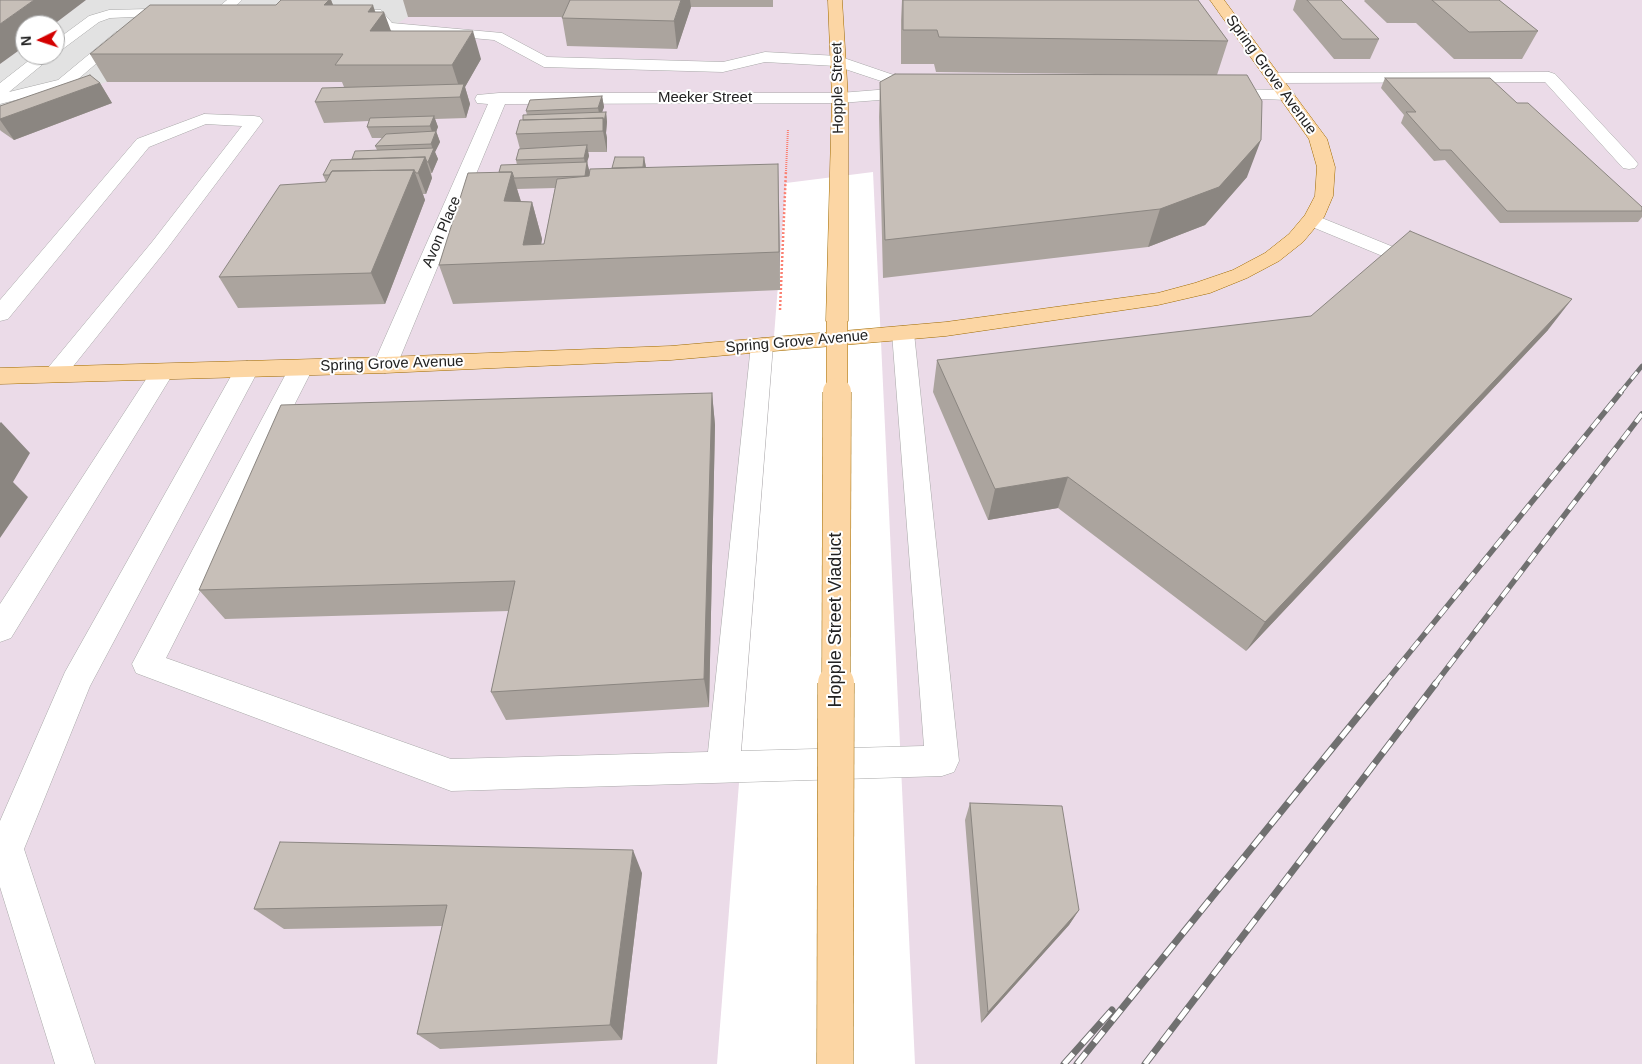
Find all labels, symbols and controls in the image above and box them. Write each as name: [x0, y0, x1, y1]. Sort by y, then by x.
street label: Spring Grove Avenue: [1222, 12, 1320, 138]
north arrow: [15, 15, 65, 65]
text: N: [18, 35, 34, 47]
street label: Hopple Street: [828, 42, 848, 134]
street label: Meeker Street: [658, 89, 752, 107]
street label: Avon Place: [419, 194, 465, 270]
street label: Spring Grove Avenue: [725, 327, 869, 357]
street label: Spring Grove Avenue: [320, 353, 464, 375]
street label: Hopple Street Viaduct: [825, 533, 847, 707]

